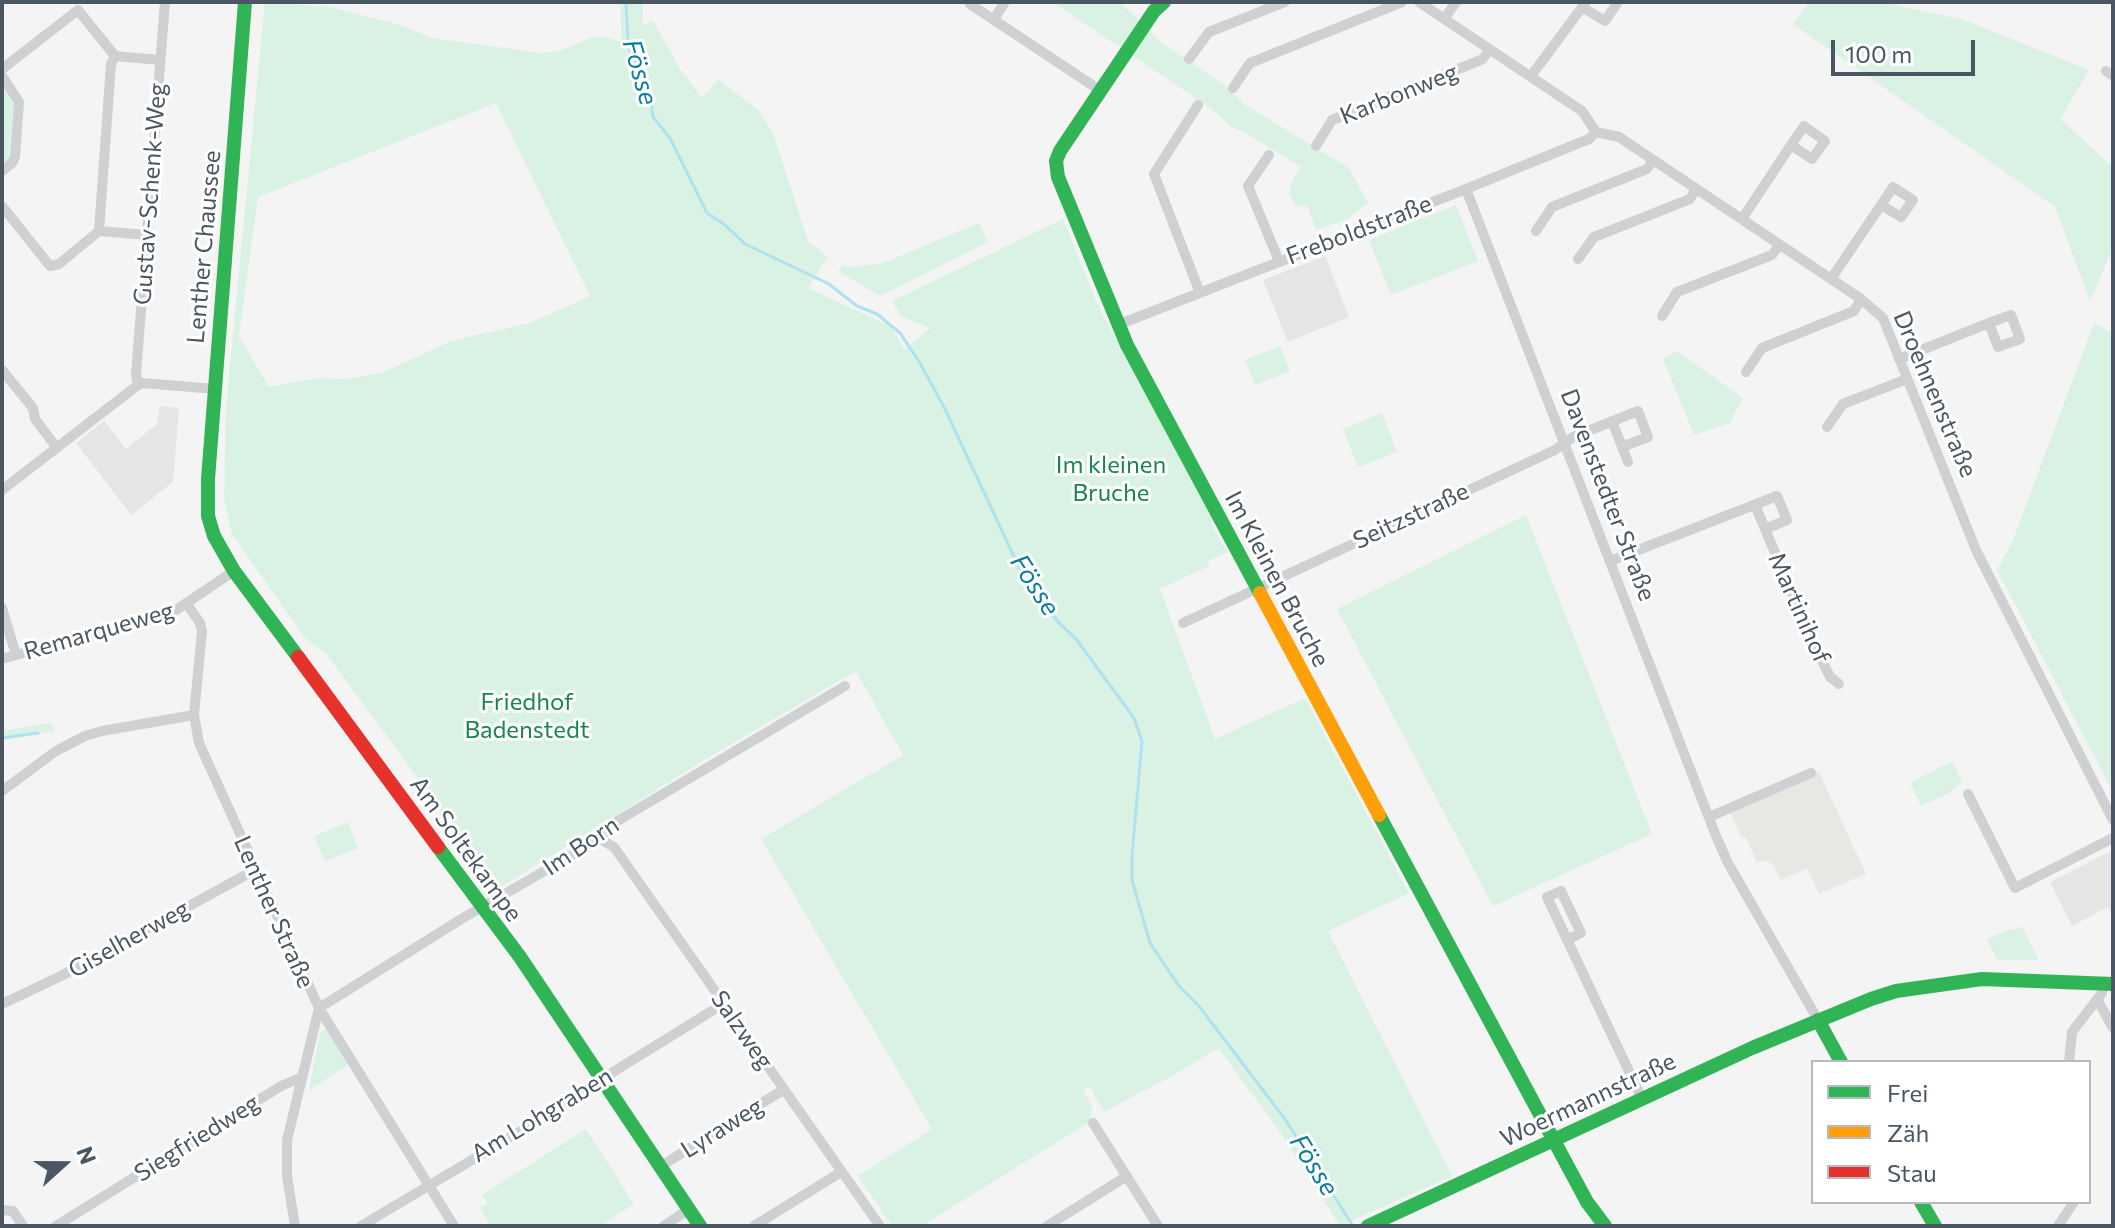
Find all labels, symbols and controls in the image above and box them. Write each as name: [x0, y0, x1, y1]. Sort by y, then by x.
scale bar: [1835, 24, 1979, 74]
water label: Fösse: [616, 36, 664, 108]
text: 100 m: [1845, 39, 1912, 68]
street label: Karbonweg: [1336, 57, 1462, 131]
street label: Gustav-Schenk-Weg: [128, 82, 172, 306]
street label: Lenther Chaussee: [181, 149, 227, 345]
street label: Freboldstraße: [1282, 189, 1436, 271]
street label: Droehnenstraße: [1887, 307, 1983, 481]
street label: Davenstedter Straße: [1554, 385, 1662, 605]
park label: Im kleinen Bruche: [1056, 451, 1166, 507]
street label: Seitzstraße: [1349, 477, 1473, 555]
street label: Im Kleinen Bruche: [1219, 486, 1335, 672]
water label: Fösse: [1004, 548, 1066, 622]
street label: Martinihof: [1762, 548, 1836, 668]
street label: Remarqueweg: [21, 596, 177, 666]
park label: Friedhof Badenstedt: [464, 688, 590, 744]
street label: Am Soltekampe: [404, 771, 528, 927]
street label: Im Born: [538, 810, 624, 882]
street label: Lenther Straße: [228, 832, 320, 992]
street label: Giselherweg: [63, 894, 195, 984]
street label: Salzweg: [705, 985, 779, 1075]
street label: Woermannstraße: [1496, 1047, 1680, 1153]
legend: [1811, 1060, 2091, 1204]
street label: Am Lohgraben: [466, 1062, 618, 1168]
text: Frei: [1887, 1078, 1928, 1107]
street label: Siegfriedweg: [129, 1088, 265, 1188]
street label: Lyraweg: [676, 1092, 768, 1164]
text: Zäh: [1887, 1118, 1929, 1147]
north arrow: [24, 1124, 104, 1204]
water label: Fösse: [1283, 1128, 1345, 1202]
text: N: [71, 1143, 102, 1168]
text: Stau: [1887, 1158, 1937, 1187]

